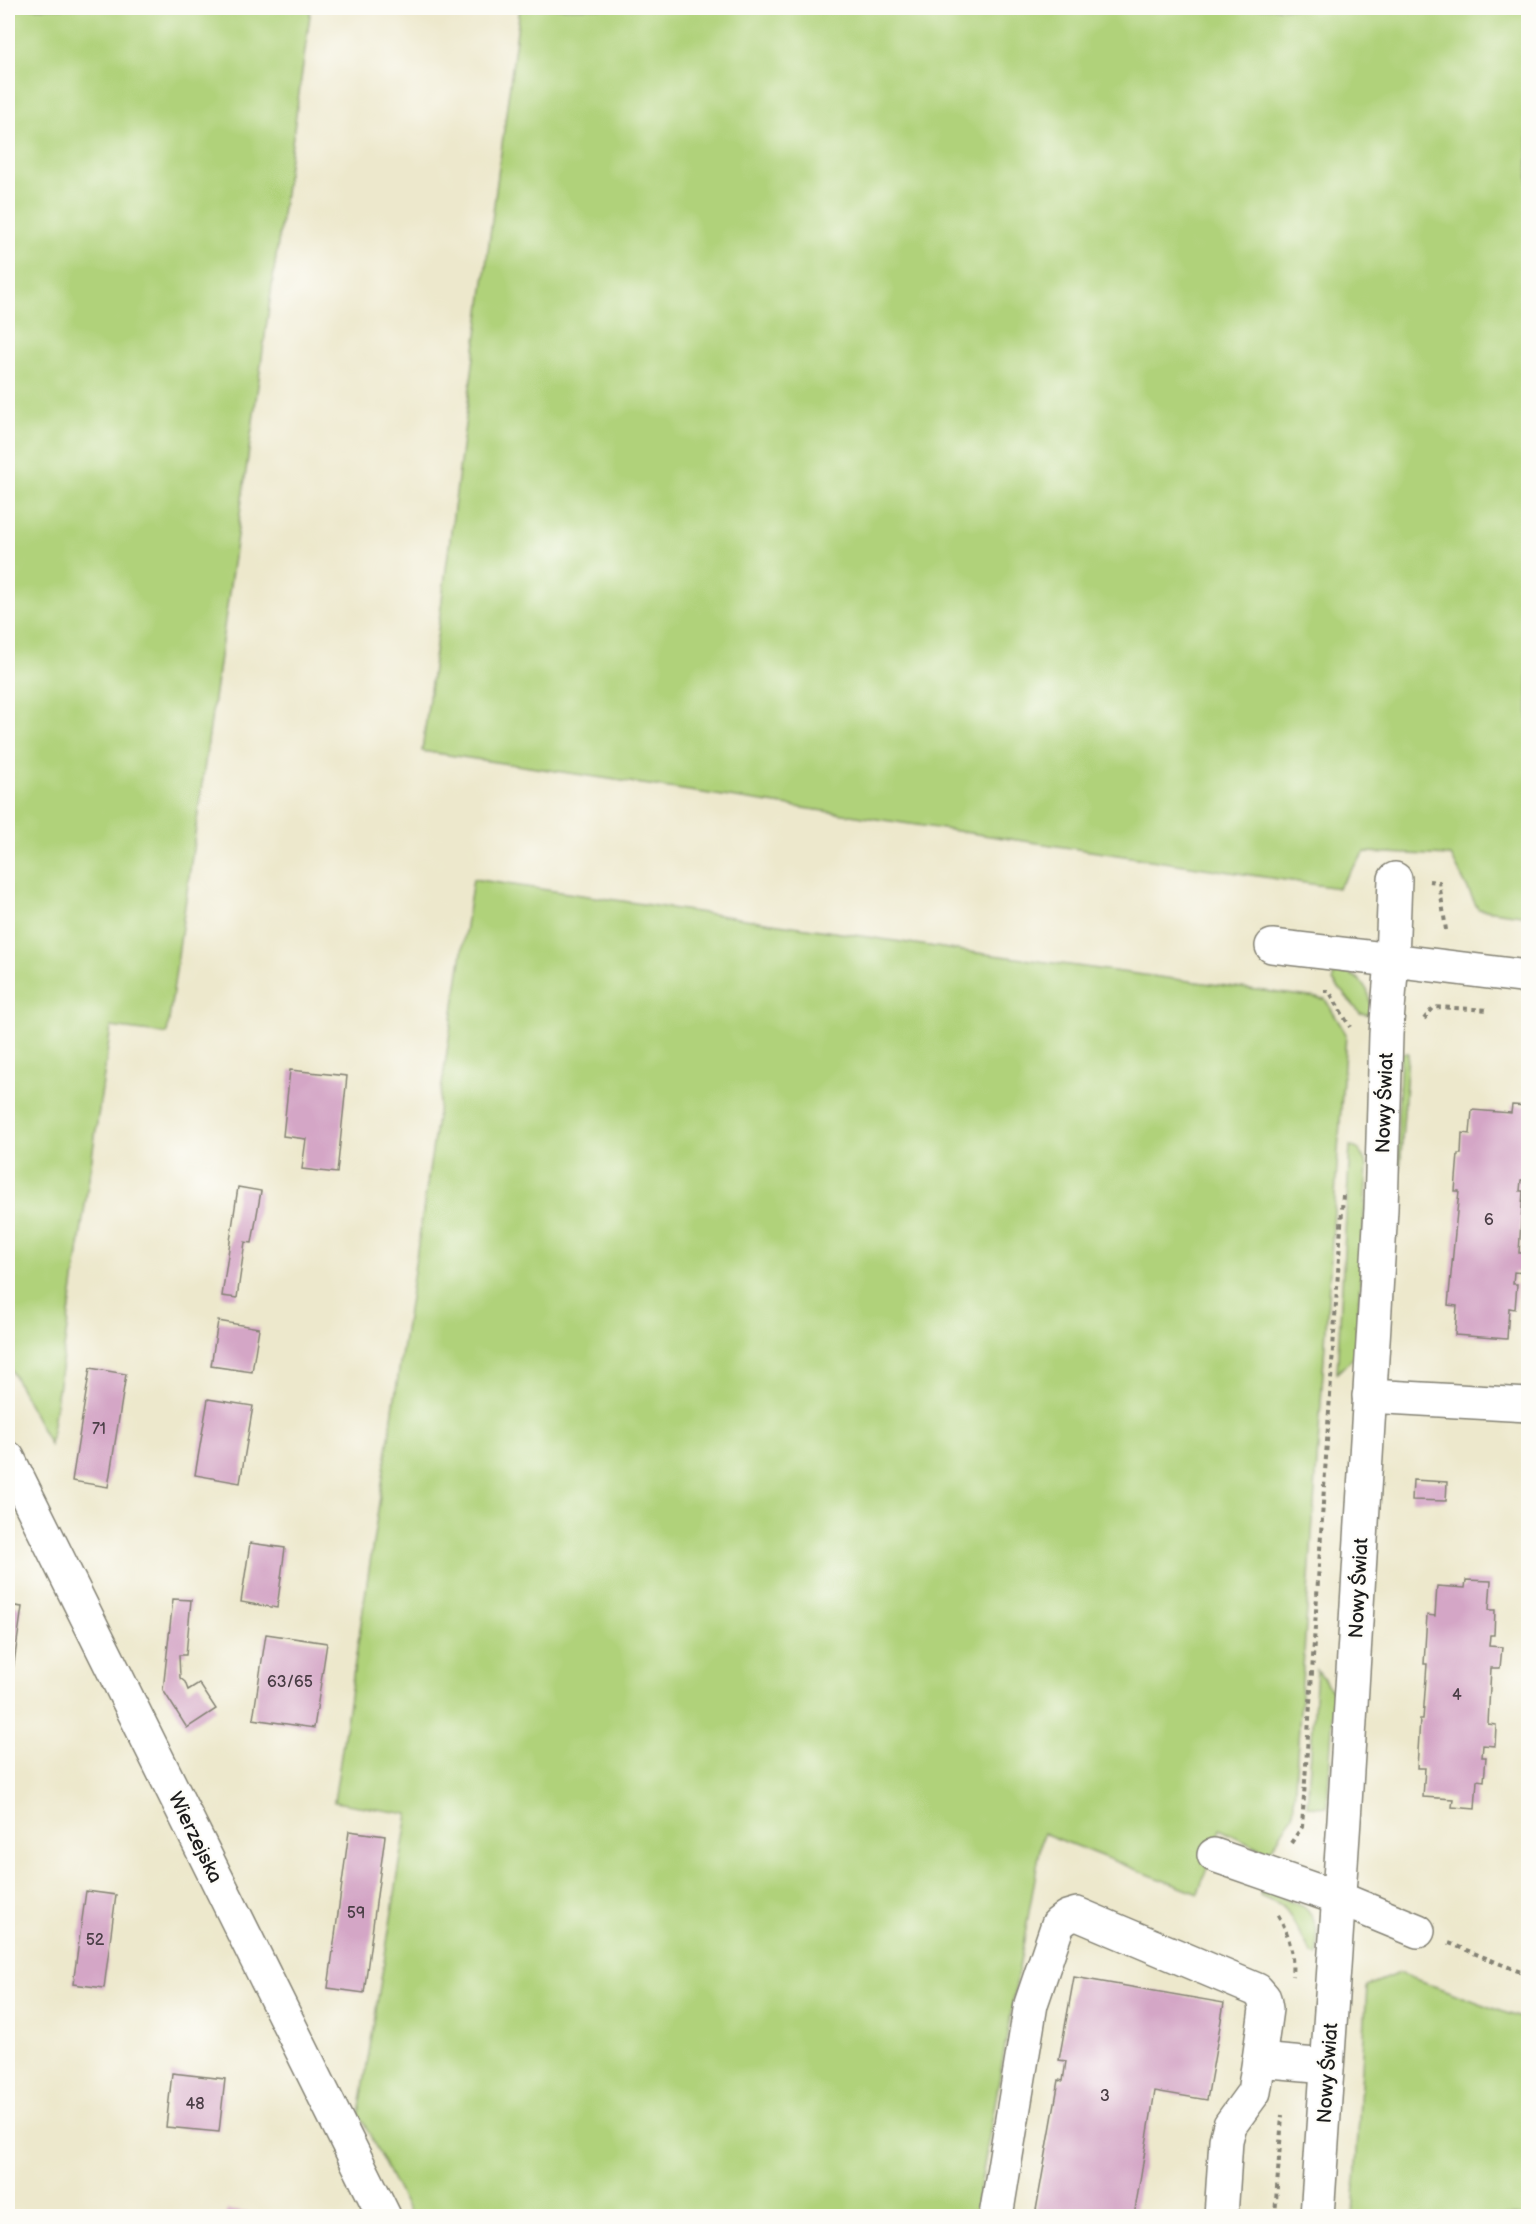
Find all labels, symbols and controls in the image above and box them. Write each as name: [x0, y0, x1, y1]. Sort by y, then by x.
street label: Nowy Świat: [1370, 1052, 1399, 1154]
house number: 6: [1484, 1211, 1494, 1230]
house number: 71: [92, 1420, 106, 1439]
street label: Nowy Świat: [1343, 1537, 1374, 1639]
house number: 63/65: [267, 1673, 313, 1692]
house number: 4: [1452, 1686, 1462, 1705]
street label: Wierzejska: [163, 1788, 227, 1887]
house number: 59: [347, 1904, 365, 1923]
house number: 52: [86, 1931, 105, 1950]
street label: Nowy Świat: [1312, 2022, 1343, 2124]
house number: 3: [1100, 2087, 1110, 2106]
house number: 48: [185, 2095, 205, 2114]

